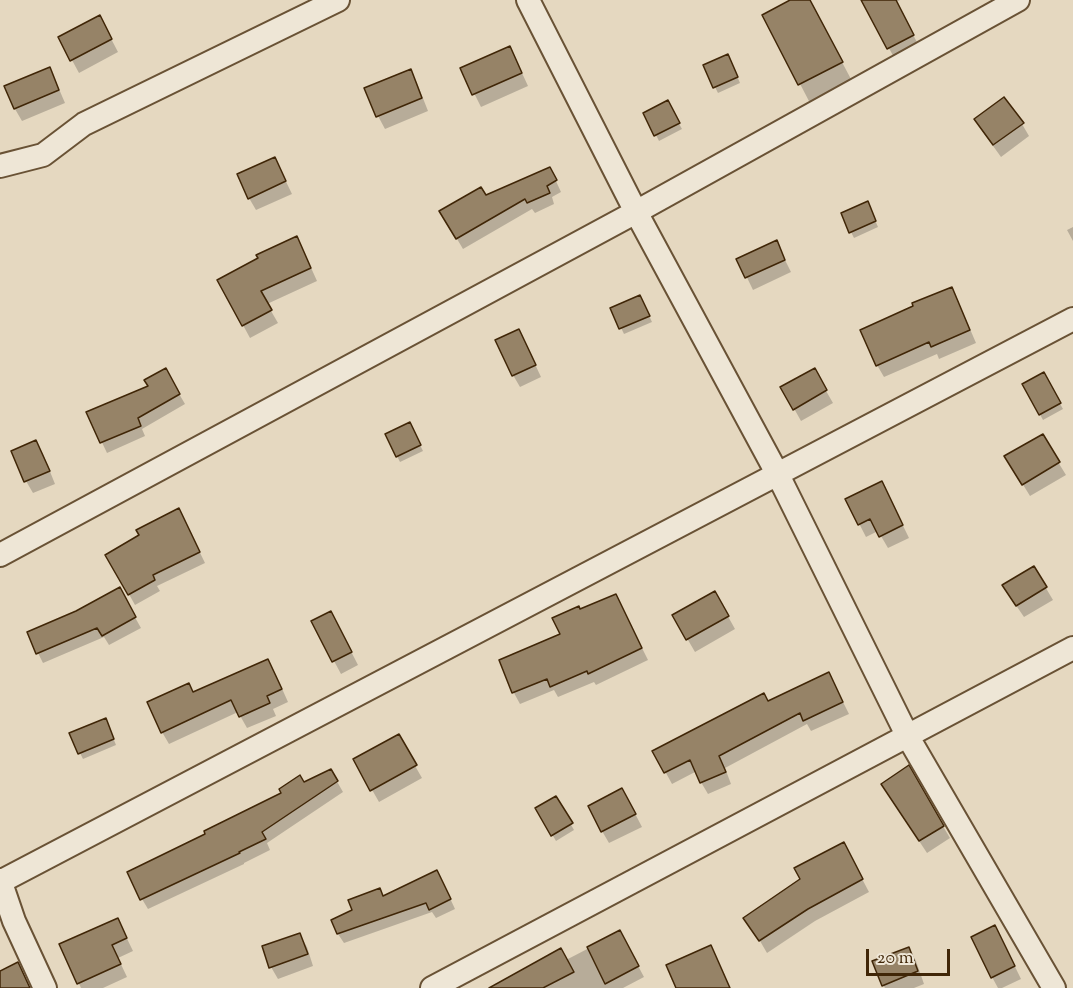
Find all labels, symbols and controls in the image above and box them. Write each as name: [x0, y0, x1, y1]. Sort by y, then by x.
scale bar: [869, 937, 953, 975]
text: 20 m: [877, 946, 914, 972]

